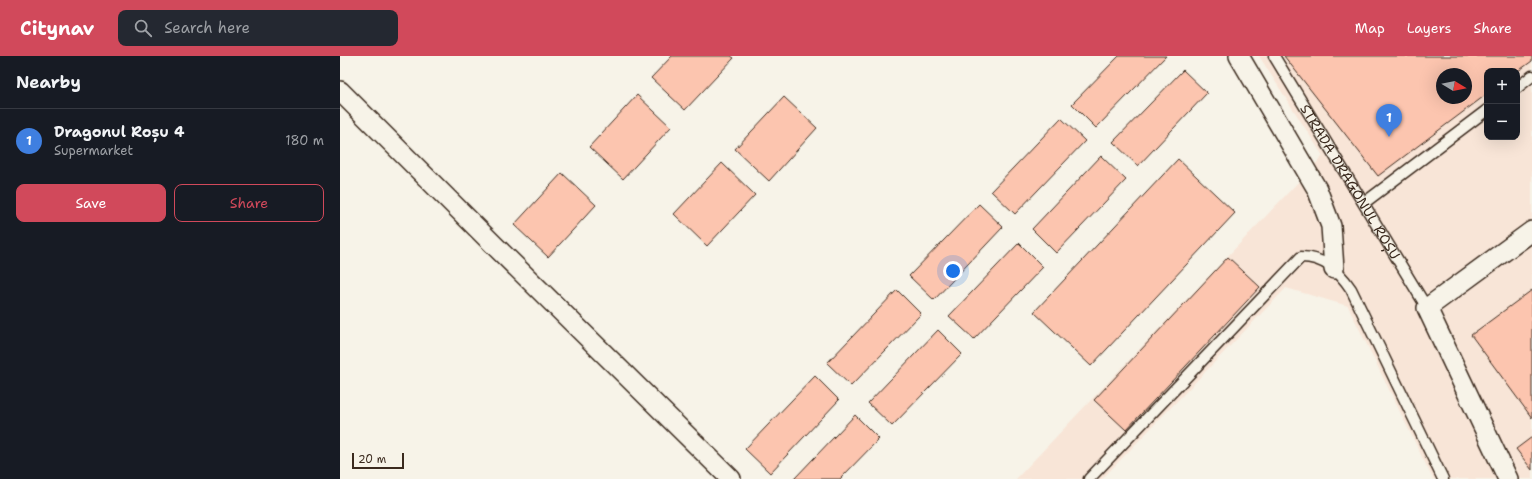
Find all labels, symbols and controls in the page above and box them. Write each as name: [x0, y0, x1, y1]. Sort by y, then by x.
search box: [118, 10, 398, 46]
text: Citynav: [20, 16, 94, 41]
icon: search: [132, 17, 154, 39]
text: Search here: [164, 18, 250, 38]
text: Map: [1355, 19, 1385, 37]
text: Layers: [1407, 19, 1451, 37]
text: Share: [1473, 19, 1512, 37]
north arrow: [1436, 68, 1472, 104]
map controls: [1484, 68, 1520, 140]
button: +: [1484, 68, 1520, 104]
text: Nearby: [16, 71, 81, 93]
street label: STRADA DRAGONUL ROȘU: [1296, 101, 1404, 263]
pin: 1: [1376, 104, 1402, 137]
button: −: [1484, 104, 1520, 140]
text: Dragonul Roșu 4: [54, 122, 184, 142]
text: 1: [26, 132, 32, 149]
text: 180 m: [285, 132, 324, 149]
text: Supermarket: [54, 142, 133, 159]
button: Save: [16, 184, 166, 222]
button: Share: [174, 184, 324, 222]
your location: [943, 261, 963, 281]
scale bar: [352, 451, 404, 470]
text: 20 m: [358, 452, 386, 467]

